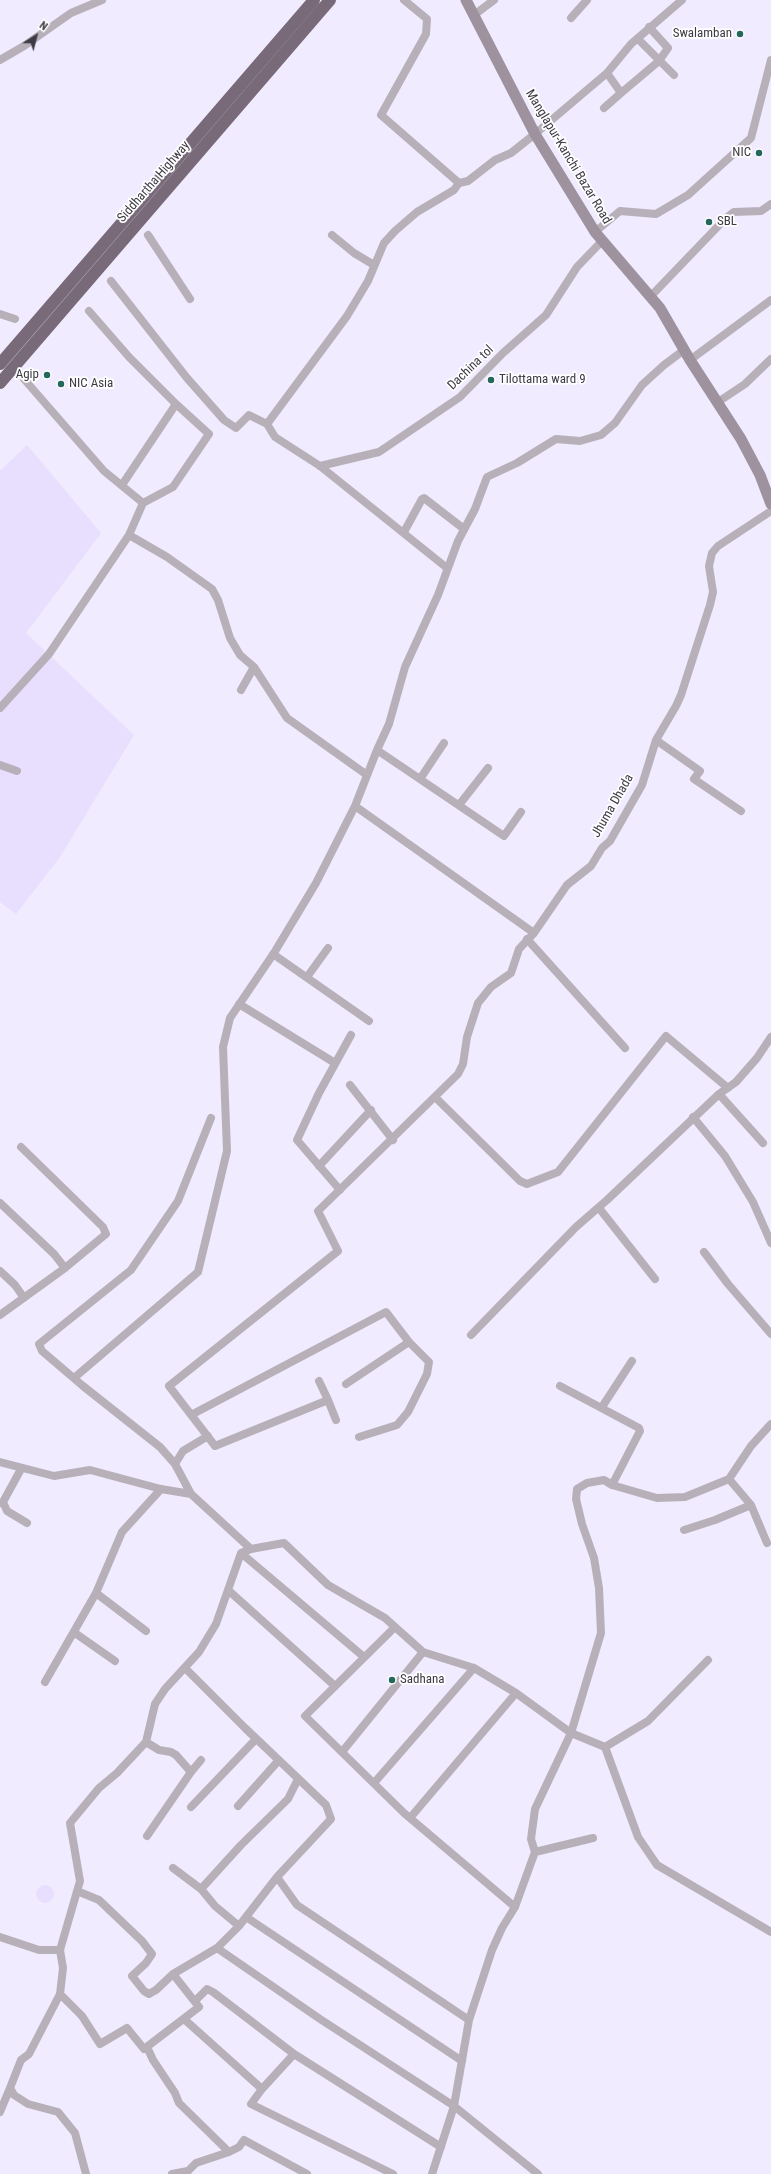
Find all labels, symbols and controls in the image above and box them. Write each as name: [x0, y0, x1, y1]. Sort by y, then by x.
north arrow: [16, 16, 56, 56]
text: N: [37, 19, 50, 33]
place label: Swalamban: [673, 26, 732, 42]
marker: Swalamban: [735, 29, 745, 39]
street label: Manglapur-Kanchi Bazar Road: [522, 87, 614, 227]
street label: Siddhartha Highway: [115, 138, 193, 226]
place label: NIC: [732, 145, 751, 161]
marker: NIC: [754, 148, 764, 158]
place label: SBL: [717, 214, 737, 230]
marker: SBL: [704, 217, 714, 227]
street label: Dachina tol: [445, 342, 497, 394]
place label: Agip: [16, 367, 39, 383]
marker: Agip: [42, 370, 52, 380]
place label: Tilottama ward 9: [499, 372, 586, 388]
marker: Tilottama ward 9: [486, 375, 496, 385]
place label: NIC Asia: [69, 376, 113, 392]
marker: NIC Asia: [56, 379, 66, 389]
street label: Jhuma Dhada: [589, 772, 637, 840]
place label: Sadhana: [400, 1672, 444, 1688]
marker: Sadhana: [387, 1675, 397, 1685]

